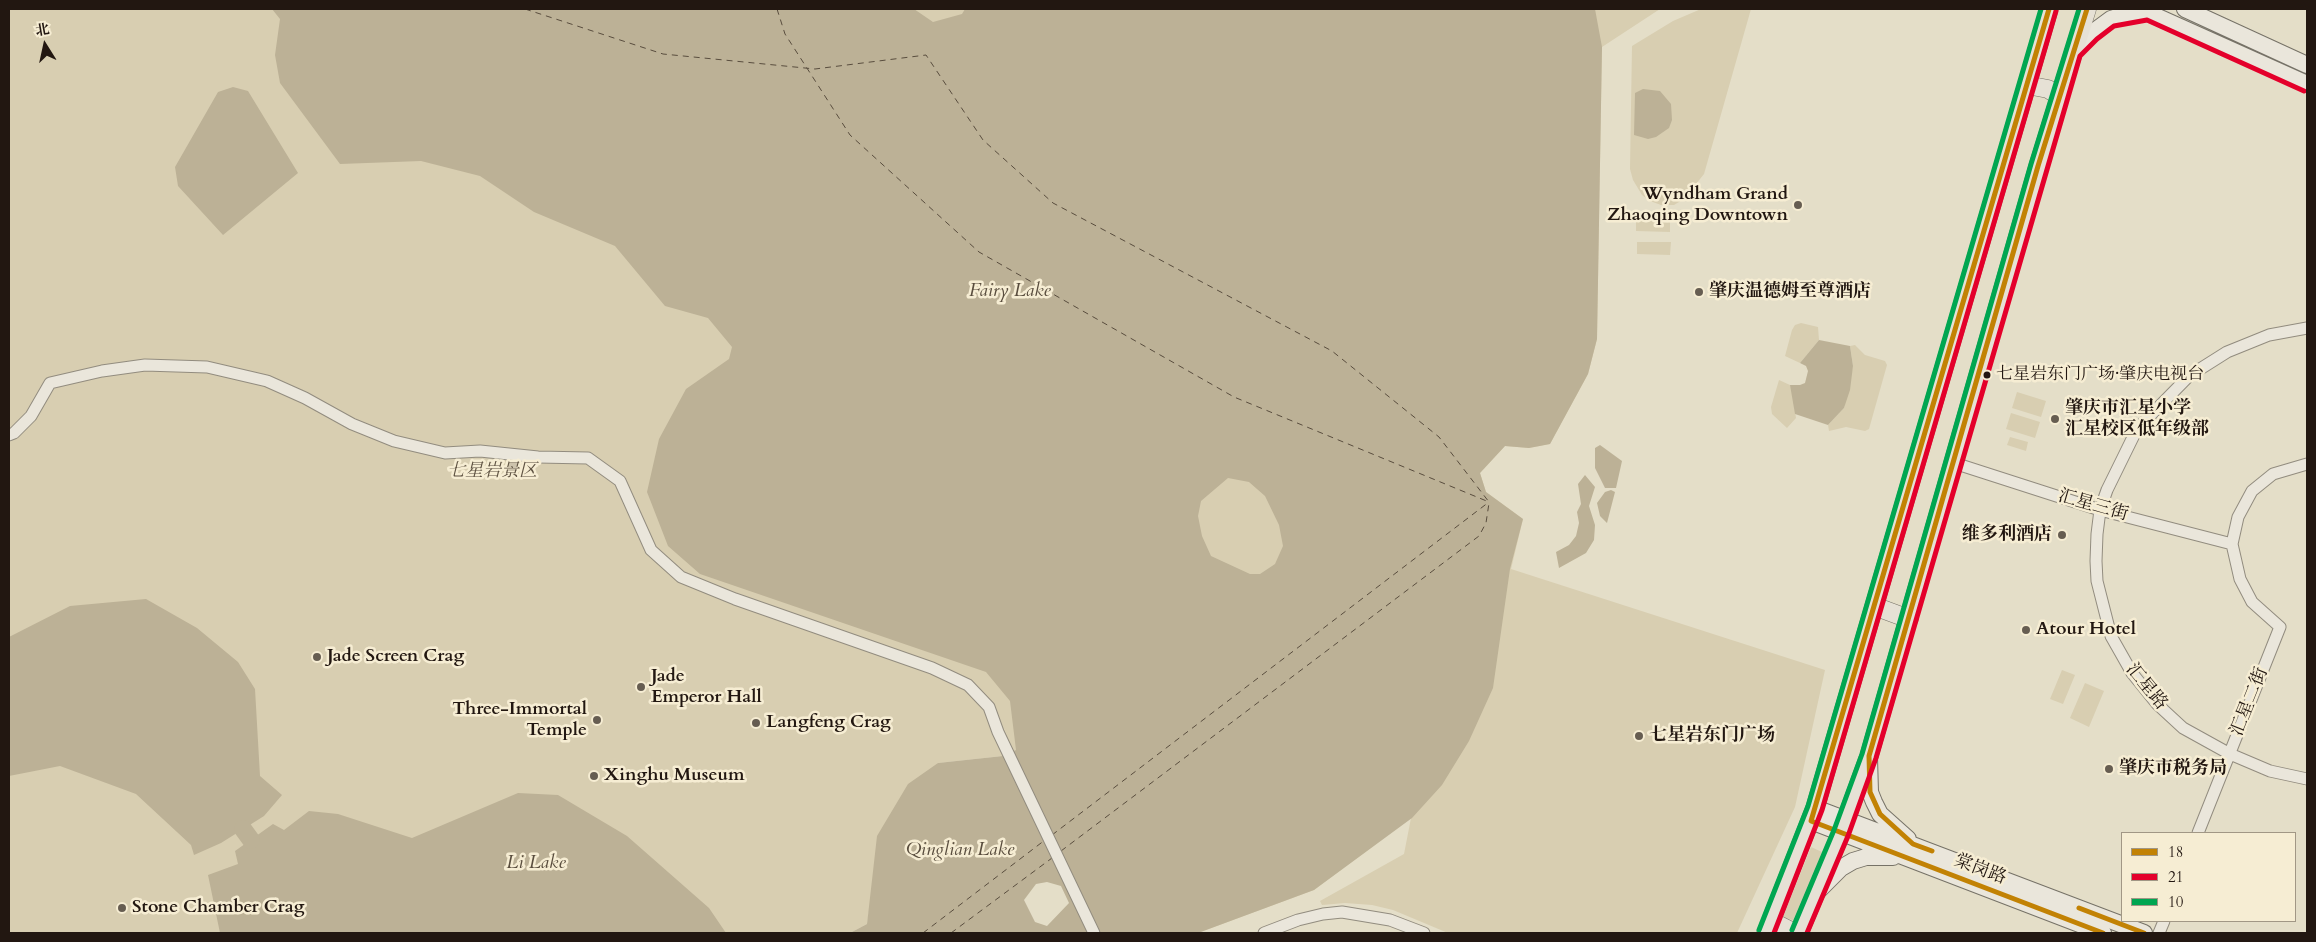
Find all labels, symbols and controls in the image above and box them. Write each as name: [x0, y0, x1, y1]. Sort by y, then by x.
text: 北: [34, 19, 51, 40]
north arrow: [20, 20, 70, 70]
place label: Wyndham Grand Zhaoqing Downtown: [1607, 184, 1788, 226]
marker: Wyndham Grand Zhaoqing Downtown: [1792, 199, 1804, 211]
water label: Fairy Lake: [969, 281, 1051, 303]
place label: 肇庆温德姆至尊酒店: [1709, 281, 1871, 303]
marker: 肇庆温德姆至尊酒店: [1693, 286, 1705, 298]
place label: 七星岩东门广场·肇庆电视台: [1996, 365, 2204, 385]
marker: 七星岩东门广场·肇庆电视台: [1982, 370, 1992, 380]
place label: 肇庆市汇星小学 汇星校区低年级部: [2065, 398, 2209, 440]
marker: 肇庆市汇星小学 汇星校区低年级部: [2049, 413, 2061, 425]
park label: 七星岩景区: [447, 461, 537, 483]
street label: 汇星三街: [2055, 486, 2131, 526]
place label: 维多利酒店: [1962, 524, 2052, 546]
marker: 维多利酒店: [2056, 529, 2068, 541]
place label: Atour Hotel: [2036, 619, 2136, 641]
marker: Atour Hotel: [2020, 624, 2032, 636]
place label: Jade Screen Crag: [327, 646, 464, 668]
marker: Jade Screen Crag: [311, 651, 323, 663]
street label: 汇星路: [2121, 659, 2171, 715]
street label: 汇星二街: [2227, 665, 2273, 739]
place label: Jade Emperor Hall: [651, 666, 762, 709]
marker: Jade Emperor Hall: [635, 681, 647, 693]
place label: Three-Immortal Temple: [452, 699, 587, 742]
place label: Langfeng Crag: [766, 712, 891, 734]
marker: Three-Immortal Temple: [591, 714, 603, 726]
marker: Langfeng Crag: [750, 717, 762, 729]
place label: 七星岩东门广场: [1649, 725, 1775, 747]
marker: 七星岩东门广场: [1633, 730, 1645, 742]
place label: 肇庆市税务局: [2119, 758, 2227, 780]
marker: 肇庆市税务局: [2103, 763, 2115, 775]
place label: Xinghu Museum: [604, 765, 745, 787]
marker: Xinghu Museum: [588, 770, 600, 782]
legend: [2121, 832, 2296, 922]
water label: Qinglian Lake: [906, 840, 1014, 862]
text: 18: [2168, 842, 2183, 862]
street label: 棠岗路: [1951, 850, 2009, 890]
water label: Li Lake: [506, 853, 566, 875]
text: 21: [2168, 867, 2183, 887]
text: 10: [2168, 892, 2183, 912]
place label: Stone Chamber Crag: [132, 897, 305, 919]
marker: Stone Chamber Crag: [116, 902, 128, 914]

